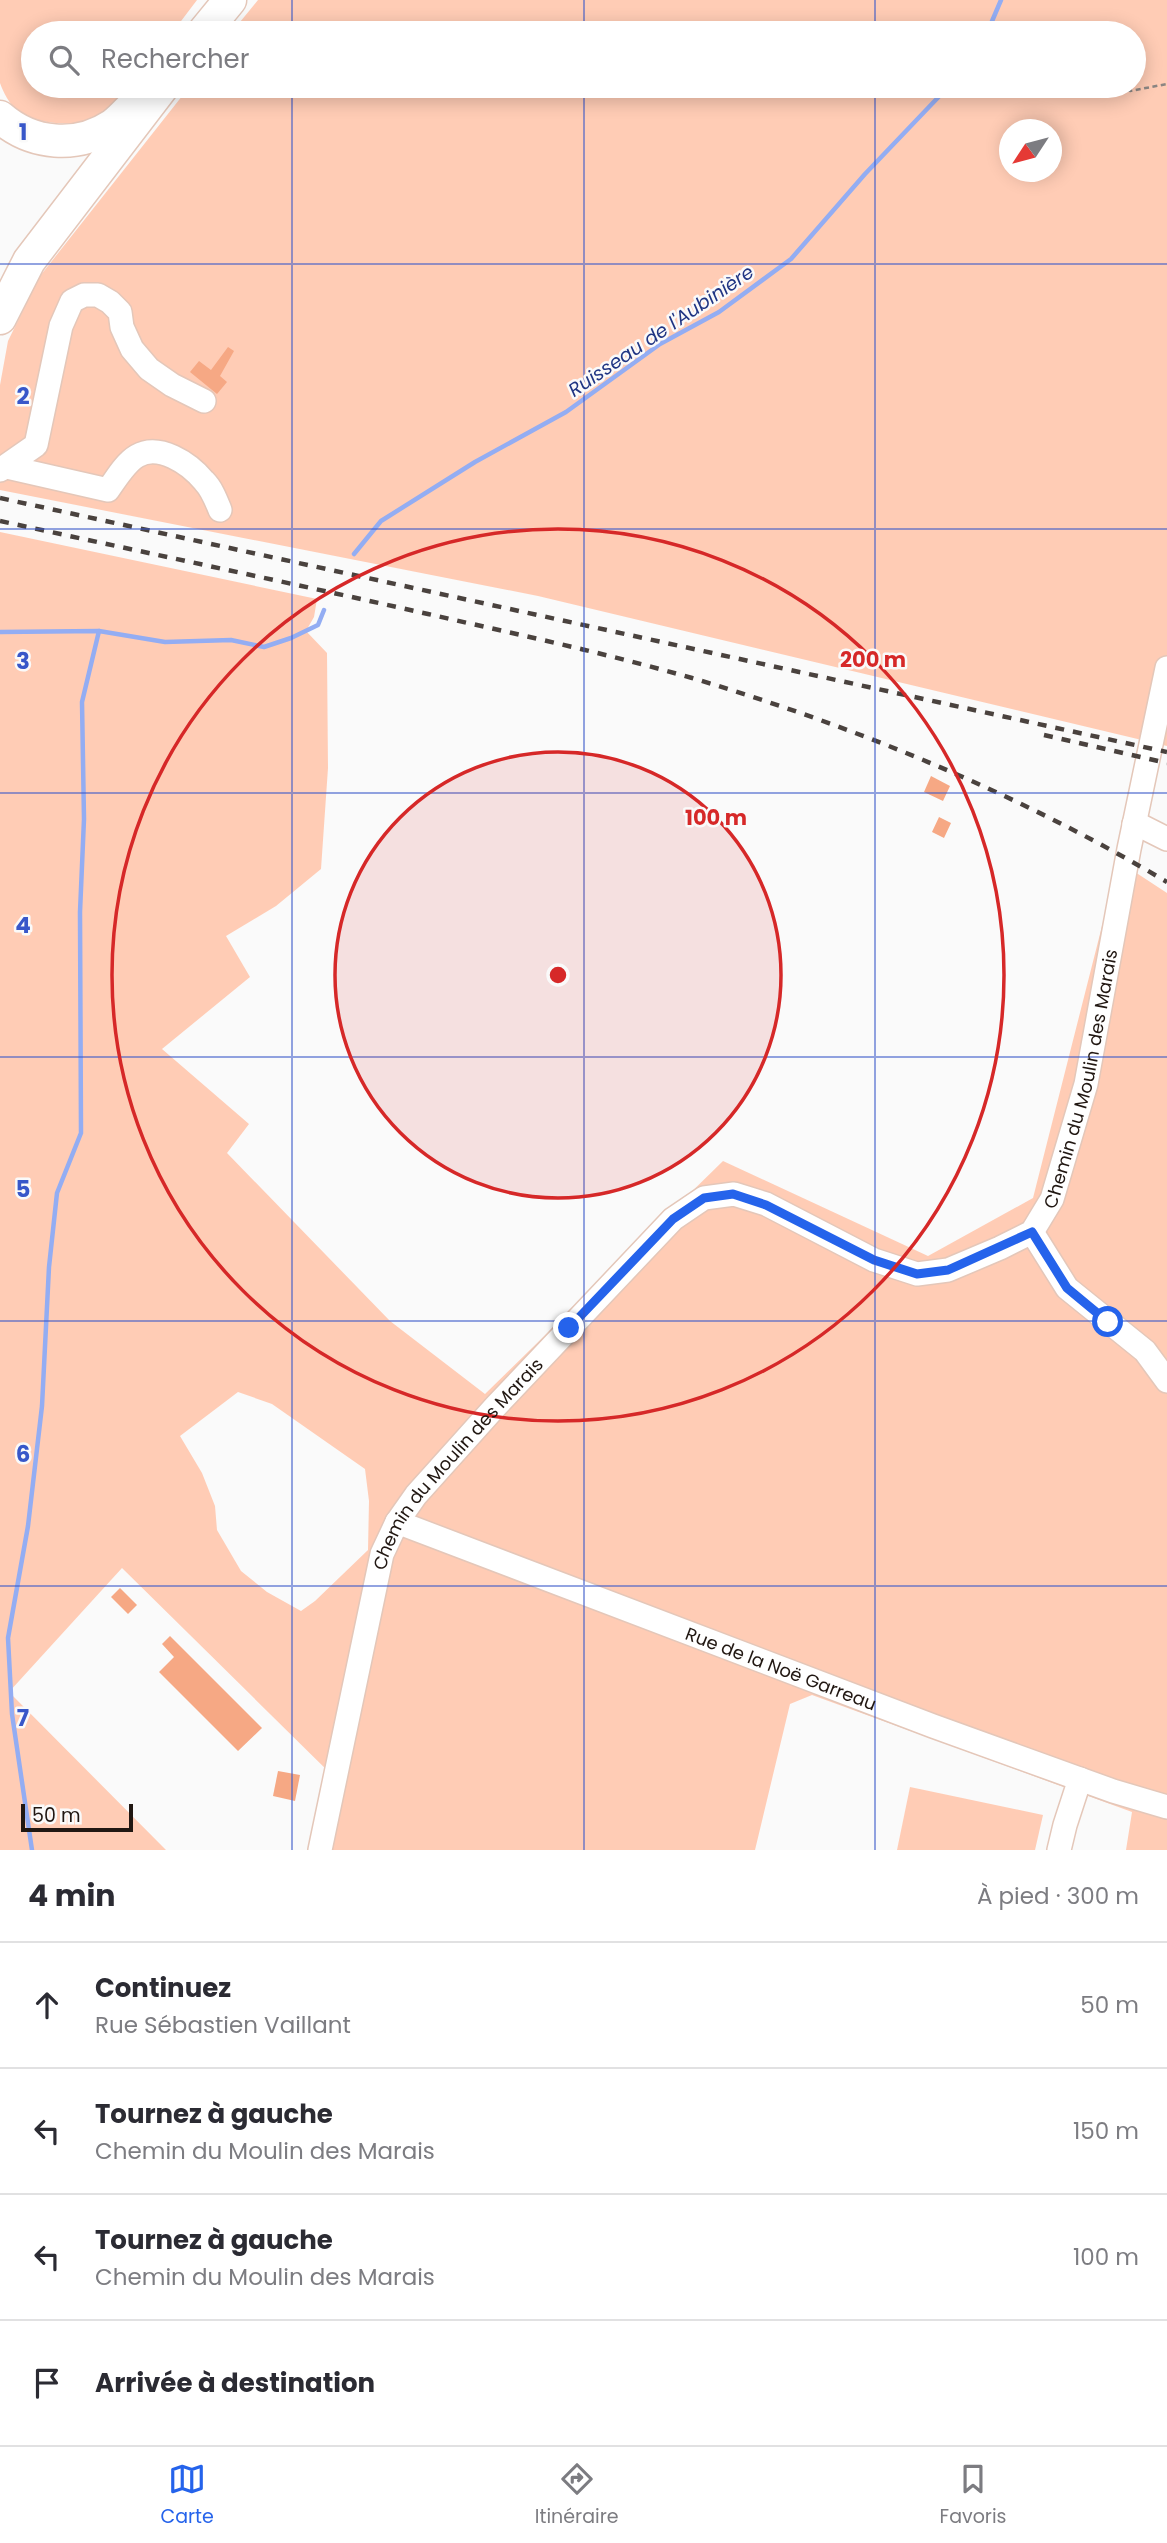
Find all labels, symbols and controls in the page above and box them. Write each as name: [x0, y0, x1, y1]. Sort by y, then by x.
search box: [21, 21, 1146, 98]
icon: search: [45, 41, 83, 79]
text: Rechercher: [101, 41, 249, 77]
text: 1: [19, 116, 27, 148]
north arrow: [999, 119, 1062, 182]
water label: Ruisseau de l'Aubinière: [563, 259, 759, 403]
text: 2: [16, 380, 30, 412]
text: 3: [16, 645, 30, 677]
text: 200 m: [840, 645, 906, 674]
text: 100 m: [685, 803, 747, 832]
text: 4: [15, 909, 31, 941]
street label: Chemin du Moulin des Marais: [1037, 947, 1123, 1213]
centre of rings: [546, 963, 570, 987]
text: 5: [16, 1173, 30, 1205]
route start: [1092, 1306, 1123, 1337]
route end: [553, 1312, 584, 1343]
street label: Chemin du Moulin des Marais: [367, 1352, 548, 1572]
text: 6: [16, 1438, 30, 1470]
street label: Rue de la Noë Garreau: [682, 1620, 880, 1716]
text: 7: [17, 1702, 29, 1734]
scale bar: [21, 1801, 133, 1833]
text: 50 m: [32, 1802, 81, 1829]
text: 4 min: [28, 1874, 116, 1917]
text: À pied · 300 m: [977, 1880, 1139, 1912]
text: Continuez: [95, 1970, 231, 2006]
icon: ahead: [28, 1986, 66, 2024]
text: 50 m: [1080, 1989, 1139, 2021]
text: Rue Sébastien Vaillant: [95, 2009, 351, 2041]
text: Tournez à gauche: [95, 2096, 333, 2132]
icon: left: [28, 2112, 66, 2150]
text: 150 m: [1073, 2115, 1139, 2147]
text: Chemin du Moulin des Marais: [95, 2135, 435, 2167]
text: Tournez à gauche: [95, 2222, 333, 2258]
icon: left: [28, 2238, 66, 2276]
text: 100 m: [1073, 2241, 1139, 2273]
text: Chemin du Moulin des Marais: [95, 2261, 435, 2293]
icon: arrive: [28, 2364, 66, 2402]
text: Arrivée à destination: [95, 2365, 375, 2401]
tab: Carte: [161, 2460, 214, 2531]
tab: Itinéraire: [535, 2460, 619, 2531]
tab: Favoris: [940, 2460, 1006, 2531]

